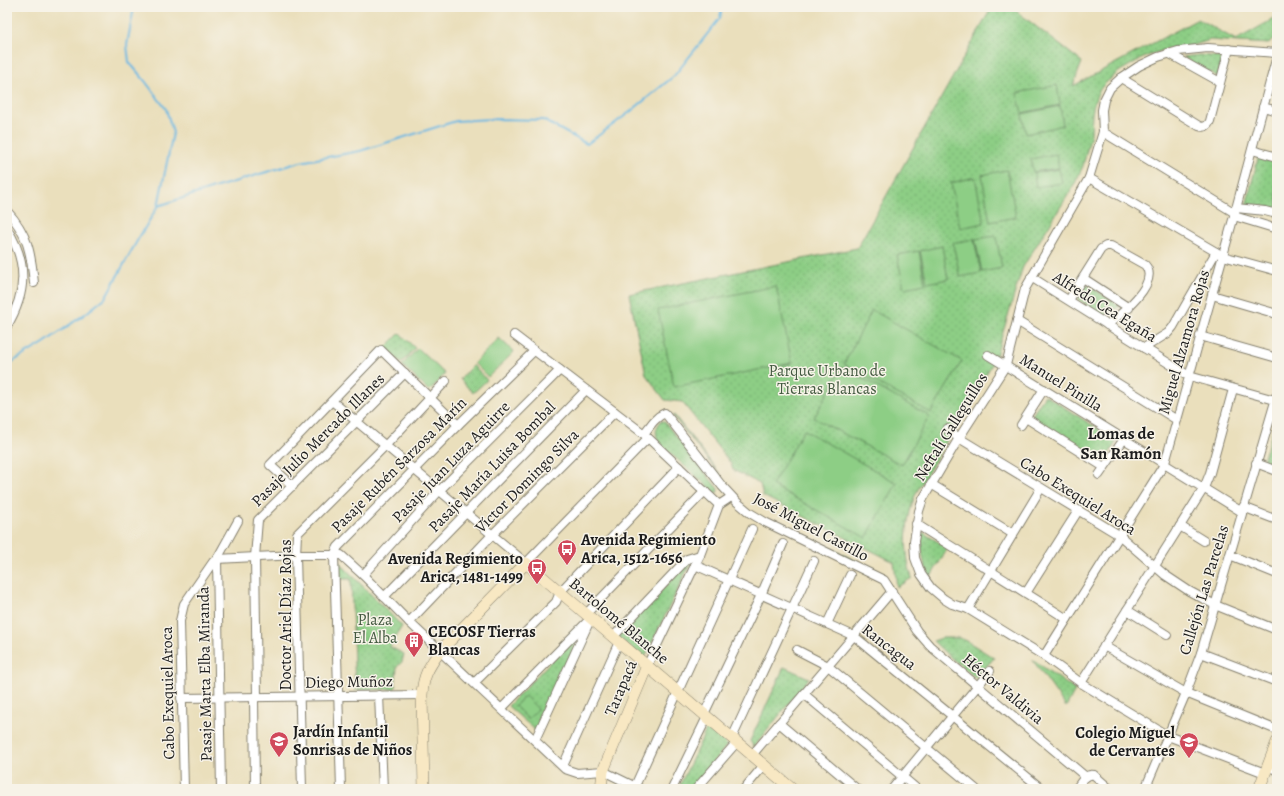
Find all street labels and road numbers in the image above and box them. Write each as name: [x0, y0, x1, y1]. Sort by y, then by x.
street label: Alfredo Cea Egaña: [1048, 266, 1162, 348]
street label: Miguel Alzamora Rojas: [1153, 267, 1215, 417]
street label: Manuel Pinilla: [1015, 349, 1107, 418]
street label: Pasaje Julio Mercado Illanes: [246, 368, 390, 512]
street label: Neftalí Galleguillos: [909, 369, 993, 485]
street label: Pasaje Rubén Sarzosa Marín: [326, 392, 472, 538]
street label: Pasaje Juan Luza Aguirre: [387, 396, 515, 528]
street label: Pasaje María Luisa Bombal: [423, 396, 561, 538]
street label: Víctor Domingo Silva: [469, 424, 584, 539]
street label: Cabo Exequiel Aroca: [1016, 451, 1141, 541]
street label: José Miguel Castillo: [749, 487, 873, 567]
street label: Callejón Las Parcelas: [1174, 522, 1234, 658]
street label: Doctor Ariel Díaz Rojas: [275, 539, 297, 691]
street label: Bartolomé Blanche: [564, 573, 674, 669]
street label: Pasaje Marta Elba Miranda: [192, 586, 218, 762]
street label: Rancagua: [857, 619, 921, 676]
street label: Cabo Exequiel Aroca: [156, 626, 180, 760]
street label: Héctor Valdivia: [958, 648, 1049, 730]
street label: Tarapacá: [599, 656, 643, 719]
street label: Diego Muñoz: [305, 670, 393, 694]

